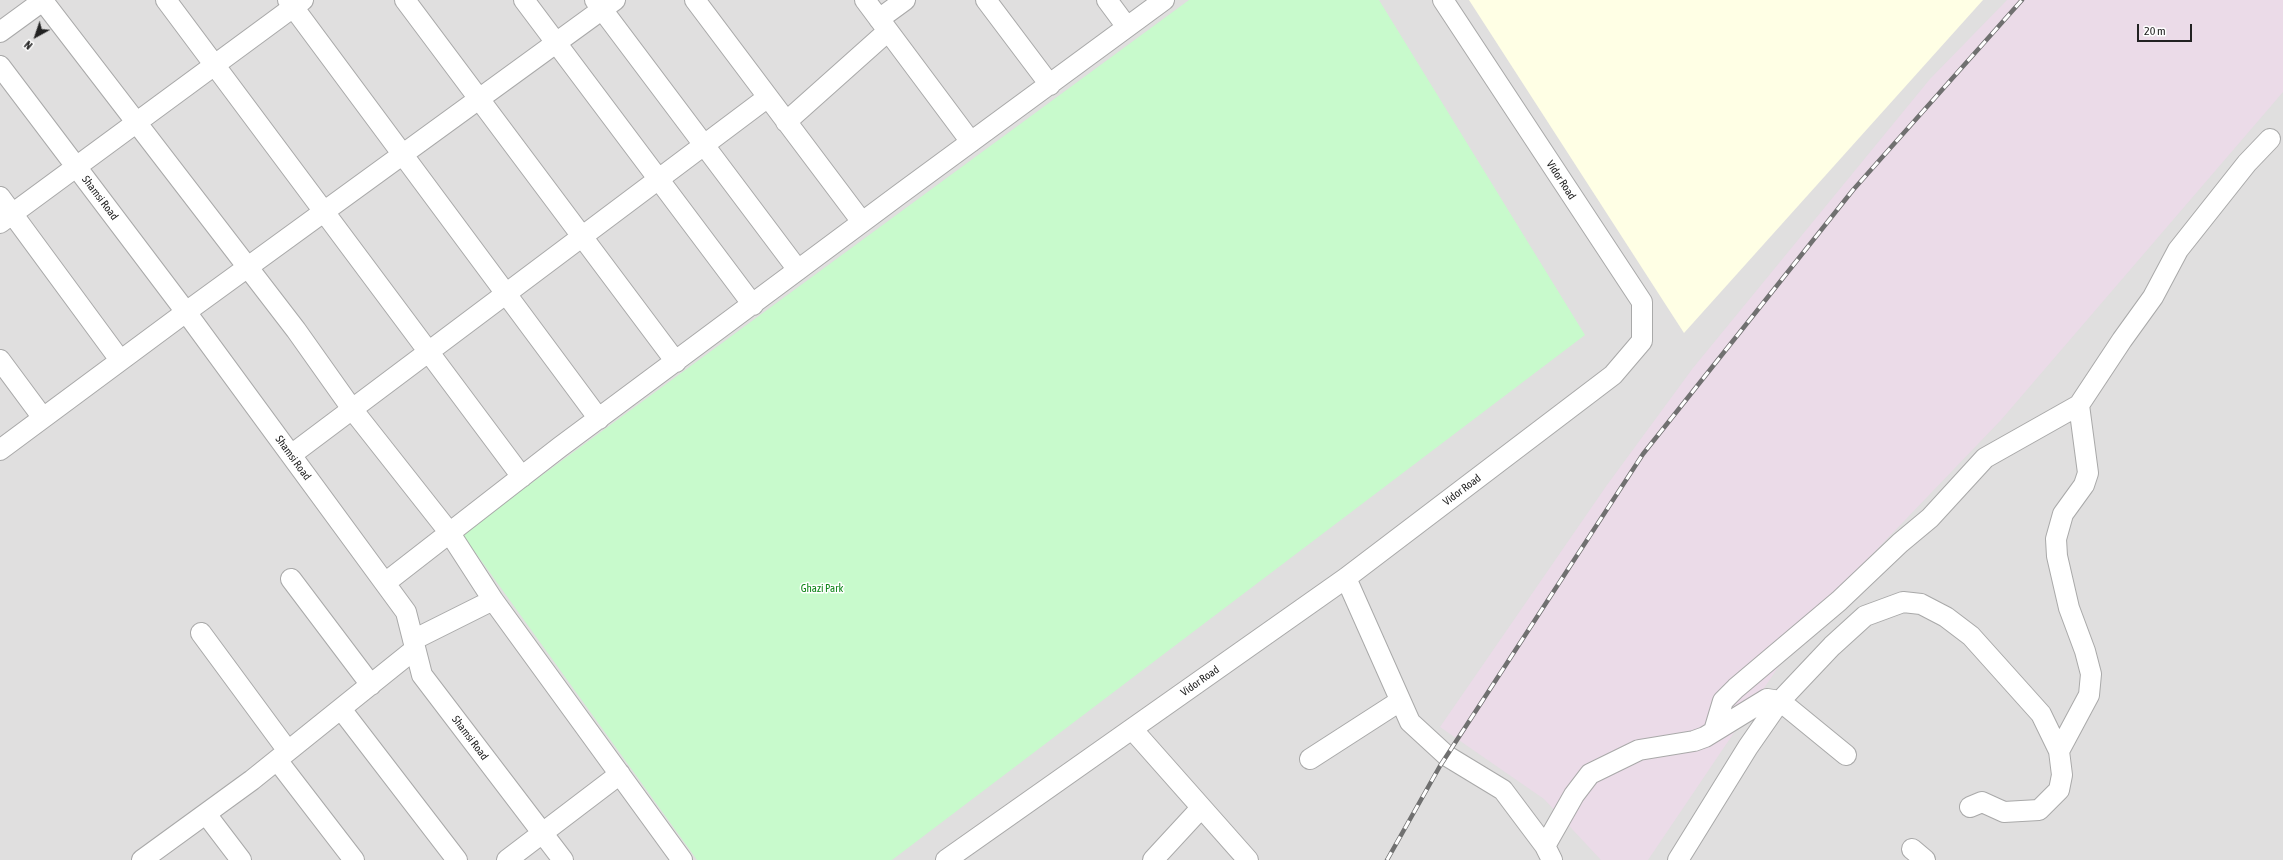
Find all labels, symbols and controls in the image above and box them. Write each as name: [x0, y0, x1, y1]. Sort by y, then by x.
north arrow: [16, 16, 56, 56]
scale bar: [2139, 16, 2194, 42]
text: 20 m: [2144, 24, 2166, 38]
text: N: [22, 39, 35, 52]
street label: Vidor Road: [1543, 158, 1579, 202]
street label: Shamsi Road: [79, 173, 121, 223]
street label: Shamsi Road: [272, 433, 314, 483]
street label: Vidor Road: [1440, 471, 1484, 509]
park label: Ghazi Park: [801, 582, 843, 596]
street label: Vidor Road: [1178, 663, 1222, 699]
street label: Shamsi Road: [449, 713, 491, 763]

